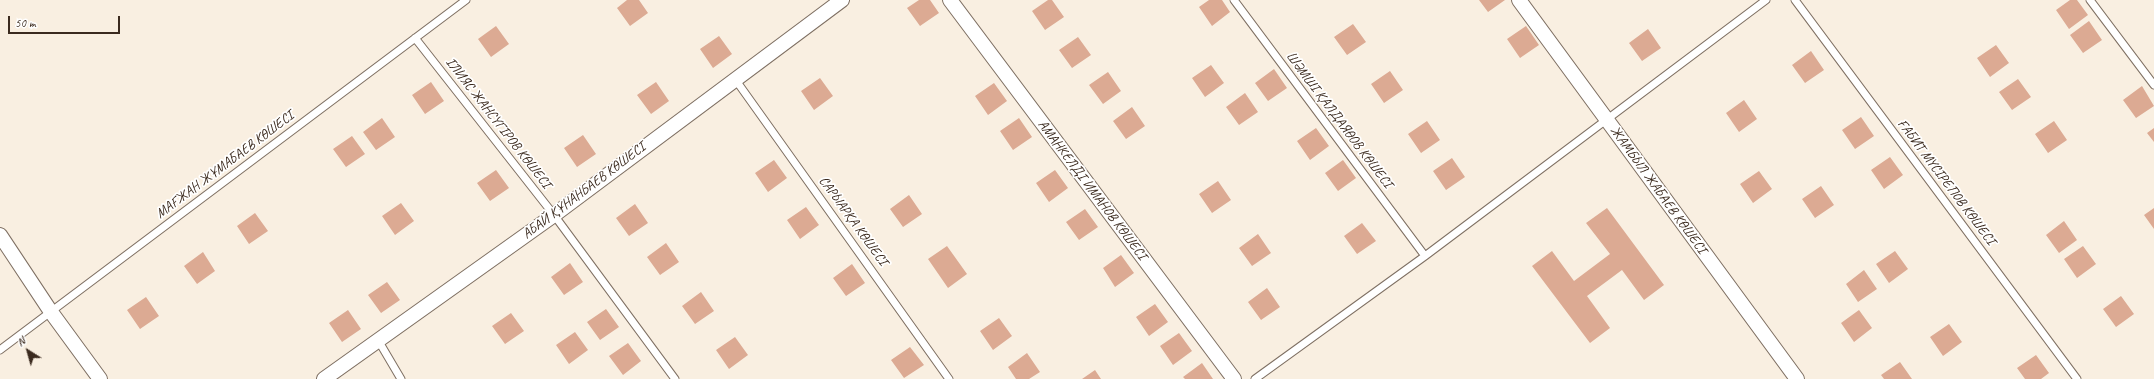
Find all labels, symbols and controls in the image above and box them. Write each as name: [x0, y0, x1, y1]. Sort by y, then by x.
scale bar: [10, 8, 122, 34]
text: 50 m: [15, 15, 35, 31]
street label: ШӘМШІ ҚАЛДАЯӨОВ КӨШЕСІ: [1282, 49, 1396, 191]
street label: ІЛИЯС ЖАНСҮГІРОВ КӨШЕСІ: [442, 54, 554, 192]
street label: МАҒЖАН ЖҰМАБАЕВ КӨШЕСІ: [153, 108, 297, 222]
street label: ҒАБИТ МҮСІРЕПОВ КӨШЕСІ: [1893, 116, 1999, 248]
street label: АМАНКЕЛДІ ИМАНОВ КӨШЕСІ: [1034, 117, 1150, 263]
street label: ЖАМБЫЛ ЖАБАЕВ КӨШЕСІ: [1606, 123, 1710, 257]
street label: АБАЙ ҚҰНАНБАЕВ КӨШЕСІ: [519, 139, 649, 243]
street label: САРЫАРҚА КӨШЕСІ: [815, 173, 891, 269]
north arrow: [8, 331, 48, 371]
text: N: [14, 334, 28, 349]

